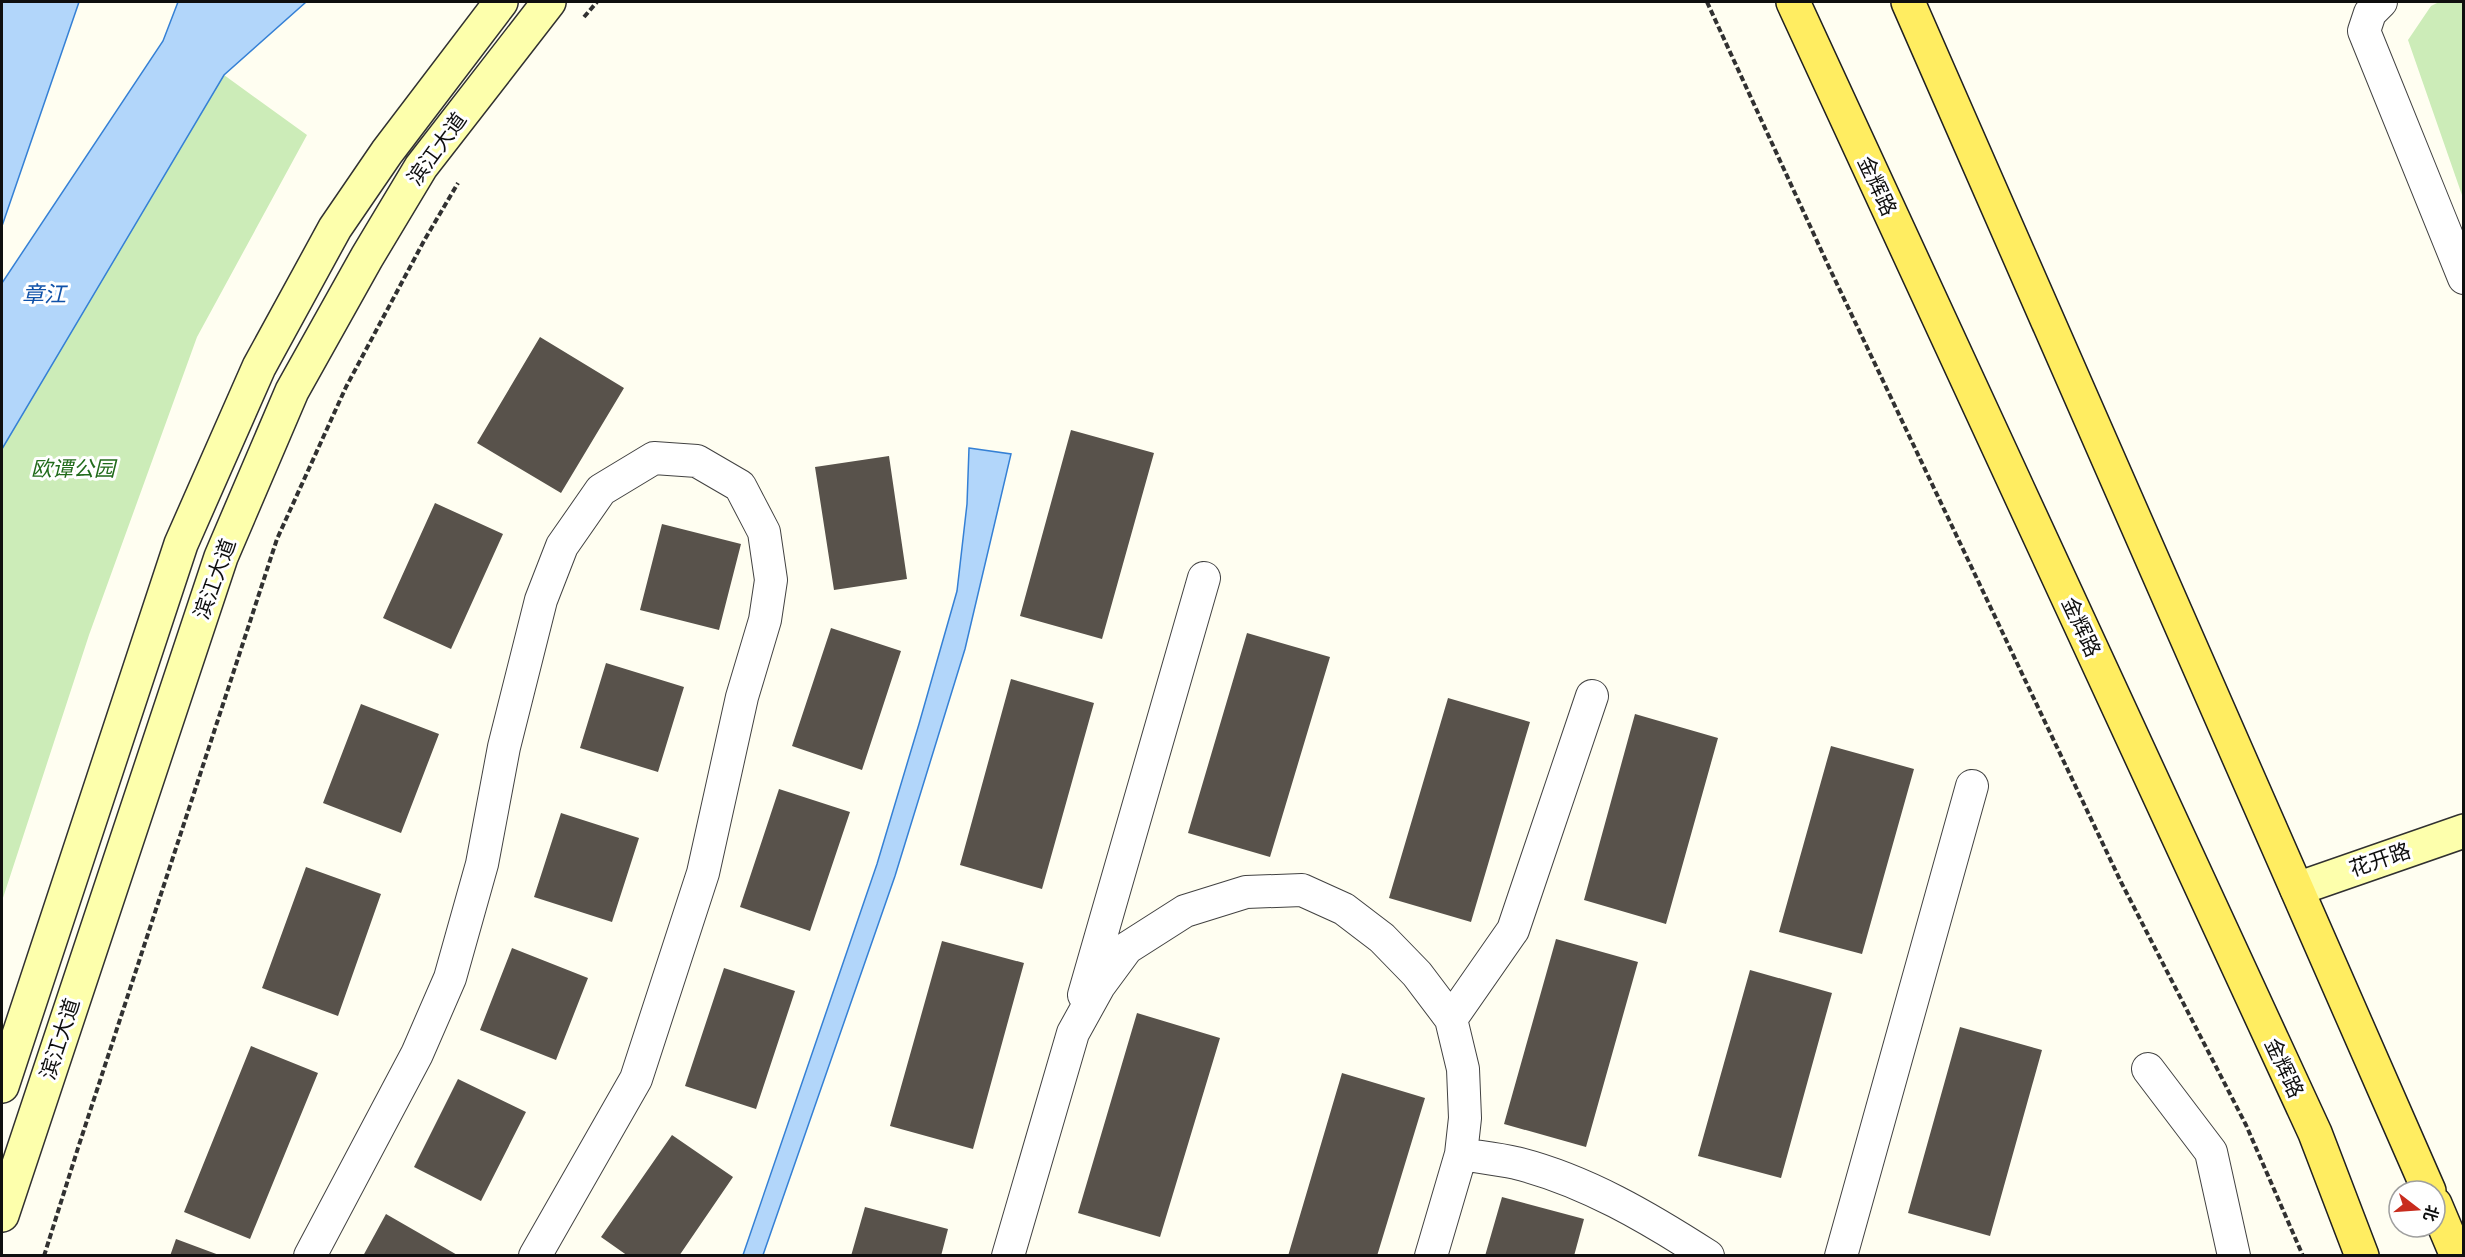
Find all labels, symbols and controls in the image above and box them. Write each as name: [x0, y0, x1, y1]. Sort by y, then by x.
street label: 滨江大道: [400, 106, 473, 191]
street label: 金辉路: [1851, 151, 1904, 220]
water label: 章江: [22, 279, 68, 309]
park label: 欧谭公园: [31, 454, 118, 483]
street label: 滨江大道: [187, 534, 243, 623]
street label: 金辉路: [2055, 592, 2108, 661]
street label: 花开路: [2345, 836, 2414, 883]
street label: 滨江大道: [33, 994, 86, 1083]
street label: 金辉路: [2258, 1033, 2311, 1102]
north arrow: [2387, 1179, 2447, 1239]
text: 北: [2418, 1203, 2444, 1224]

